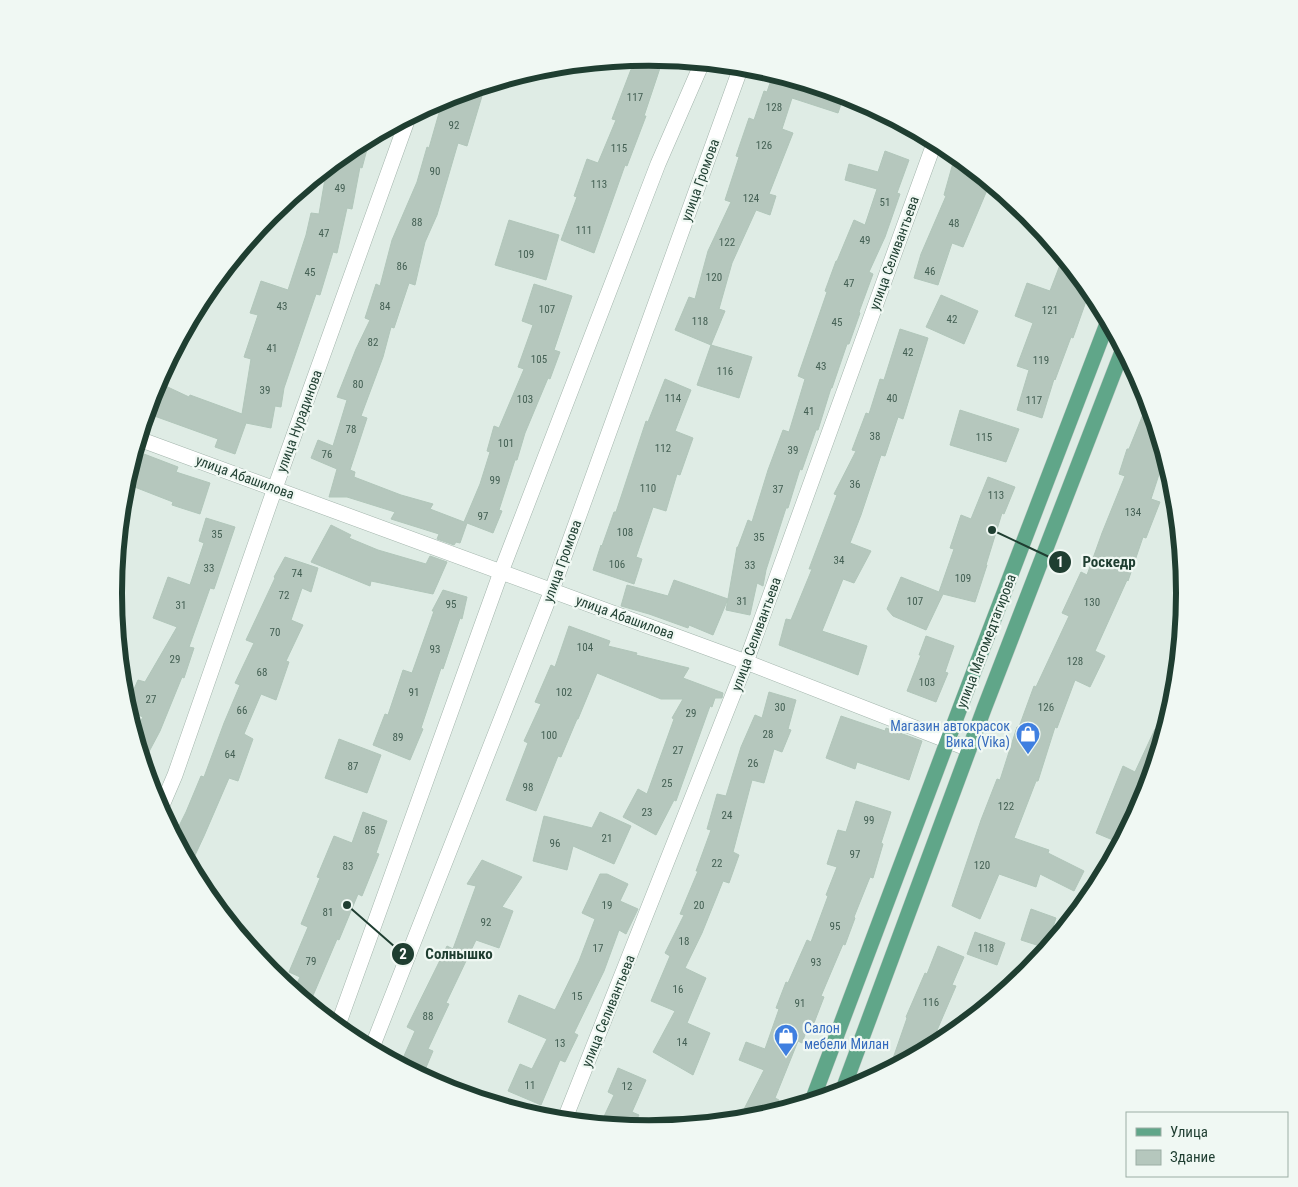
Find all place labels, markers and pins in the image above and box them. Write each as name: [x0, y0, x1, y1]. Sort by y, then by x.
callout: Роскедр: [1048, 547, 1146, 577]
place label: Магазин автокрасок Вика (Vika): [890, 718, 1010, 751]
shop icon: Магазин автокрасок Вика (Vika): [1015, 721, 1041, 755]
callout: Солнышко: [391, 939, 503, 969]
place label: Салон мебели Милан: [804, 1020, 889, 1052]
shop icon: Салон мебели Милан: [773, 1023, 799, 1057]

